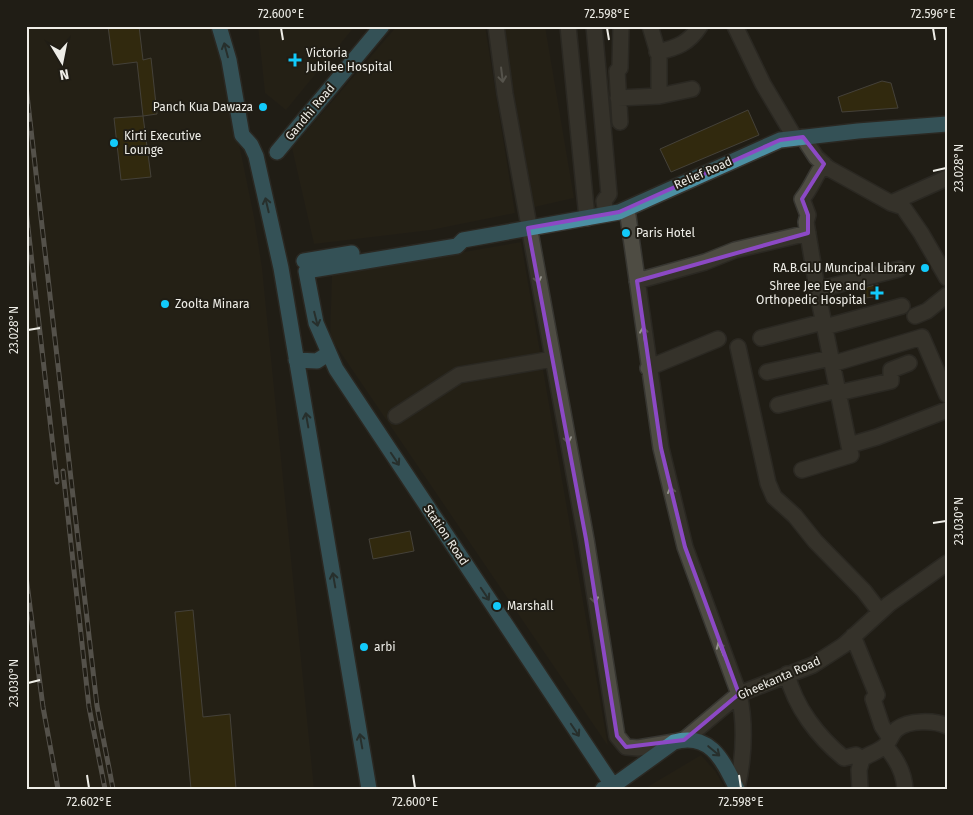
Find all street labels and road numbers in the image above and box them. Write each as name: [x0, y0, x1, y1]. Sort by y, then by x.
street label: Gandhi Road: [282, 81, 338, 143]
street label: Relief Road: [672, 154, 734, 192]
street label: Station Road: [421, 502, 471, 568]
street label: Gheekanta Road: [736, 654, 822, 702]

